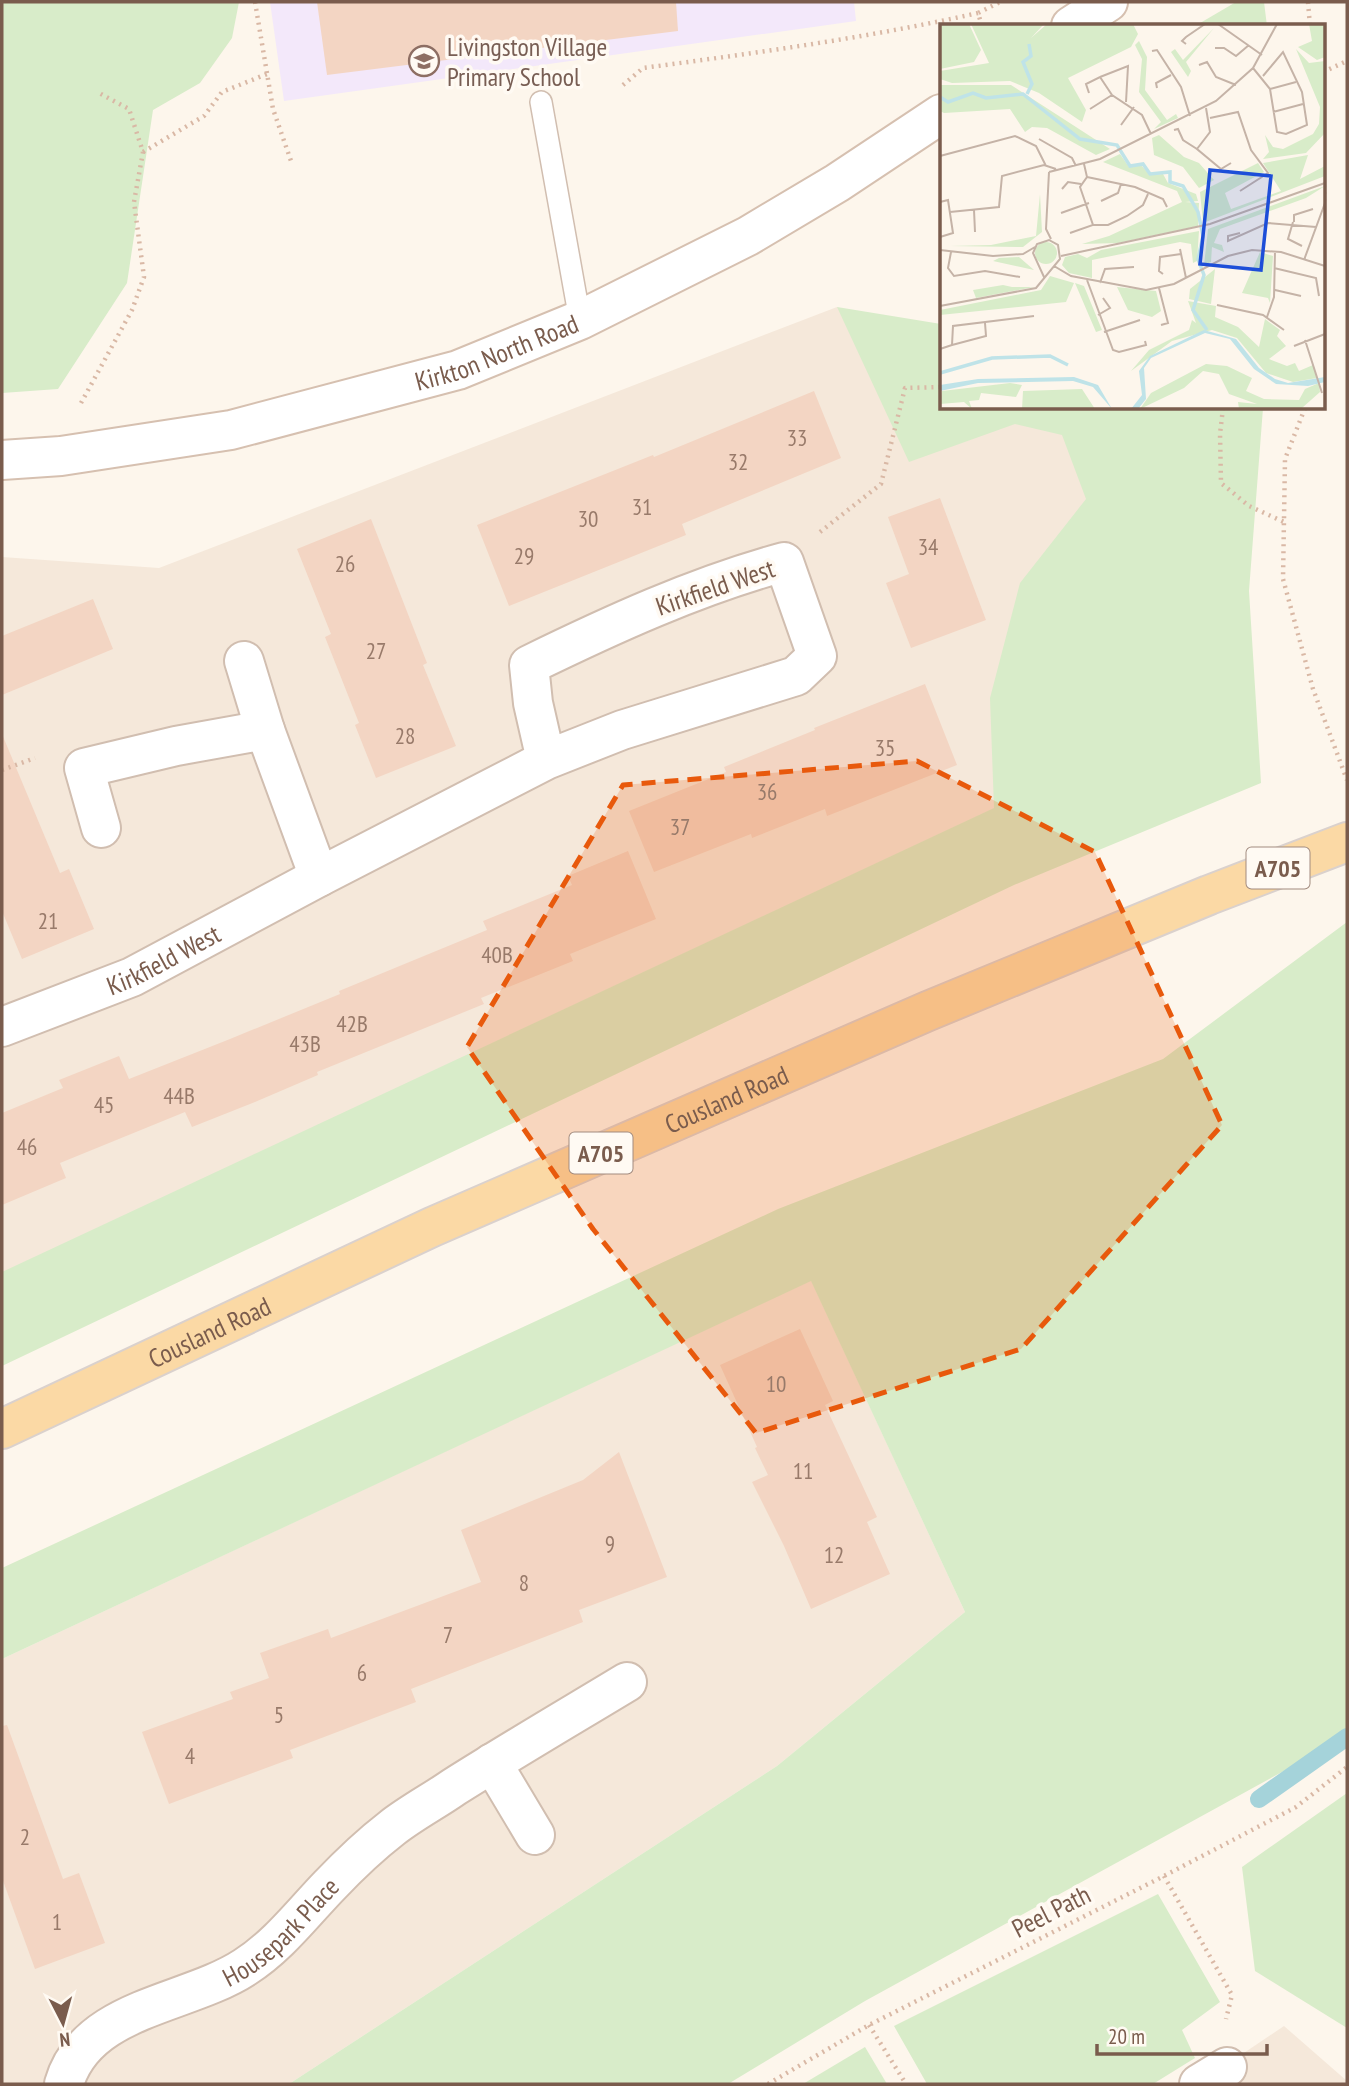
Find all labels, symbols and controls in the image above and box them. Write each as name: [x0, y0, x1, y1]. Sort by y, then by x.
inset map: [940, 24, 1324, 410]
place label: Livingston Village Primary School: [447, 30, 607, 93]
school or university icon: Livingston Village Primary School: [407, 44, 441, 78]
street label: Kirkton North Road: [411, 306, 583, 397]
house number: 33: [787, 423, 807, 452]
house number: 32: [728, 447, 748, 476]
house number: 31: [632, 492, 652, 521]
house number: 30: [578, 504, 598, 533]
house number: 34: [918, 532, 938, 561]
house number: 29: [514, 541, 534, 570]
house number: 26: [335, 549, 355, 578]
street label: Kirkfield West: [651, 551, 779, 623]
house number: 27: [366, 636, 386, 665]
house number: 28: [395, 721, 415, 750]
house number: 35: [875, 733, 895, 762]
house number: 36: [757, 777, 777, 806]
house number: 37: [670, 812, 690, 841]
road number: A705: [1246, 848, 1310, 888]
house number: 21: [38, 906, 58, 935]
street label: Kirkfield West: [102, 916, 226, 1002]
house number: 40B: [481, 940, 513, 969]
house number: 42B: [336, 1009, 368, 1038]
house number: 43B: [289, 1029, 321, 1058]
street label: Cousland Road: [659, 1057, 793, 1140]
house number: 44B: [163, 1081, 195, 1110]
house number: 45: [94, 1090, 114, 1119]
house number: 46: [17, 1132, 37, 1161]
road number: A705: [570, 1133, 632, 1174]
street label: Cousland Road: [143, 1289, 276, 1375]
house number: 10: [766, 1369, 786, 1398]
house number: 11: [793, 1456, 813, 1485]
house number: 9: [605, 1529, 615, 1558]
house number: 12: [824, 1540, 844, 1569]
house number: 8: [519, 1568, 529, 1597]
house number: 7: [443, 1620, 453, 1649]
house number: 6: [357, 1658, 367, 1687]
house number: 5: [274, 1700, 284, 1729]
house number: 4: [185, 1741, 195, 1770]
house number: 2: [20, 1822, 30, 1851]
street label: Housepark Place: [217, 1870, 345, 1993]
street label: Peel Path: [1006, 1877, 1096, 1945]
house number: 1: [52, 1907, 62, 1936]
north arrow: [28, 1988, 98, 2058]
scale bar: [1097, 2012, 1267, 2056]
text: 20 m: [1108, 2023, 1145, 2050]
text: N: [58, 2027, 71, 2052]

